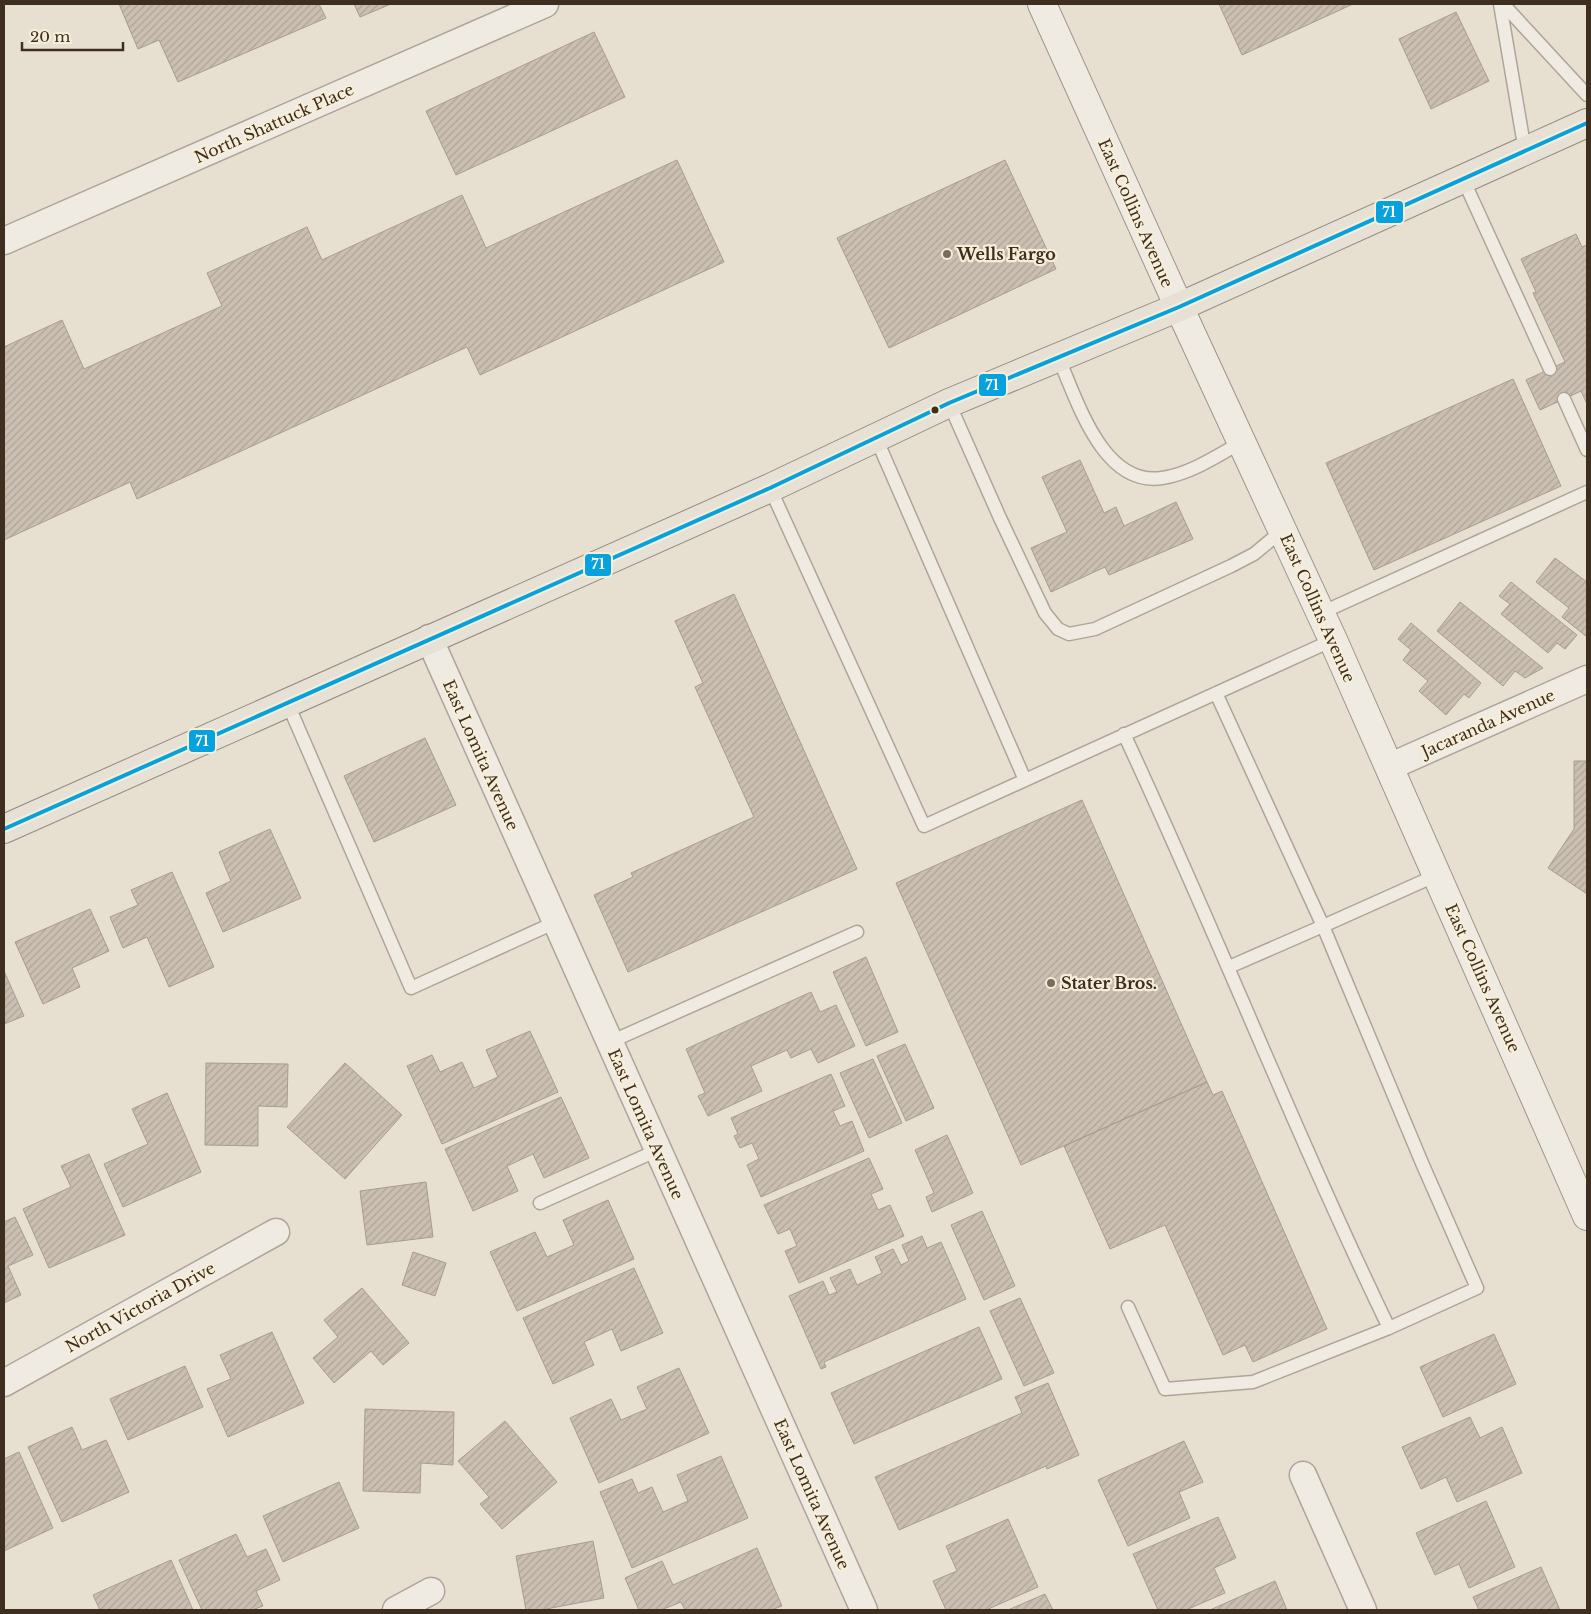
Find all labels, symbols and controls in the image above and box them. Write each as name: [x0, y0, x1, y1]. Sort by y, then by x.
scale bar: [22, 20, 124, 52]
text: 20 m: [30, 27, 70, 46]
street label: North Shattuck Place: [191, 79, 357, 167]
street label: East Collins Avenue: [1094, 136, 1178, 290]
line badge: 71: [1375, 200, 1404, 224]
text: 71: [1382, 203, 1396, 221]
place label: Wells Fargo: [956, 244, 1056, 264]
marker: Wells Fargo: [941, 248, 953, 260]
line badge: 71: [978, 373, 1007, 397]
text: 71: [985, 376, 999, 394]
unlabelled marker: [930, 405, 940, 415]
street label: East Collins Avenue: [1276, 531, 1360, 685]
line badge: 71: [584, 553, 612, 577]
text: 71: [591, 555, 605, 573]
street label: East Lomita Avenue: [439, 677, 523, 833]
street label: Jacaranda Avenue: [1416, 685, 1558, 762]
line badge: 71: [188, 729, 216, 753]
text: 71: [195, 732, 209, 750]
street label: East Collins Avenue: [1441, 901, 1525, 1055]
place label: Stater Bros.: [1061, 973, 1157, 993]
marker: Stater Bros.: [1045, 977, 1057, 989]
street label: East Lomita Avenue: [604, 1046, 688, 1202]
street label: North Victoria Drive: [62, 1258, 218, 1356]
street label: East Lomita Avenue: [770, 1416, 854, 1572]

